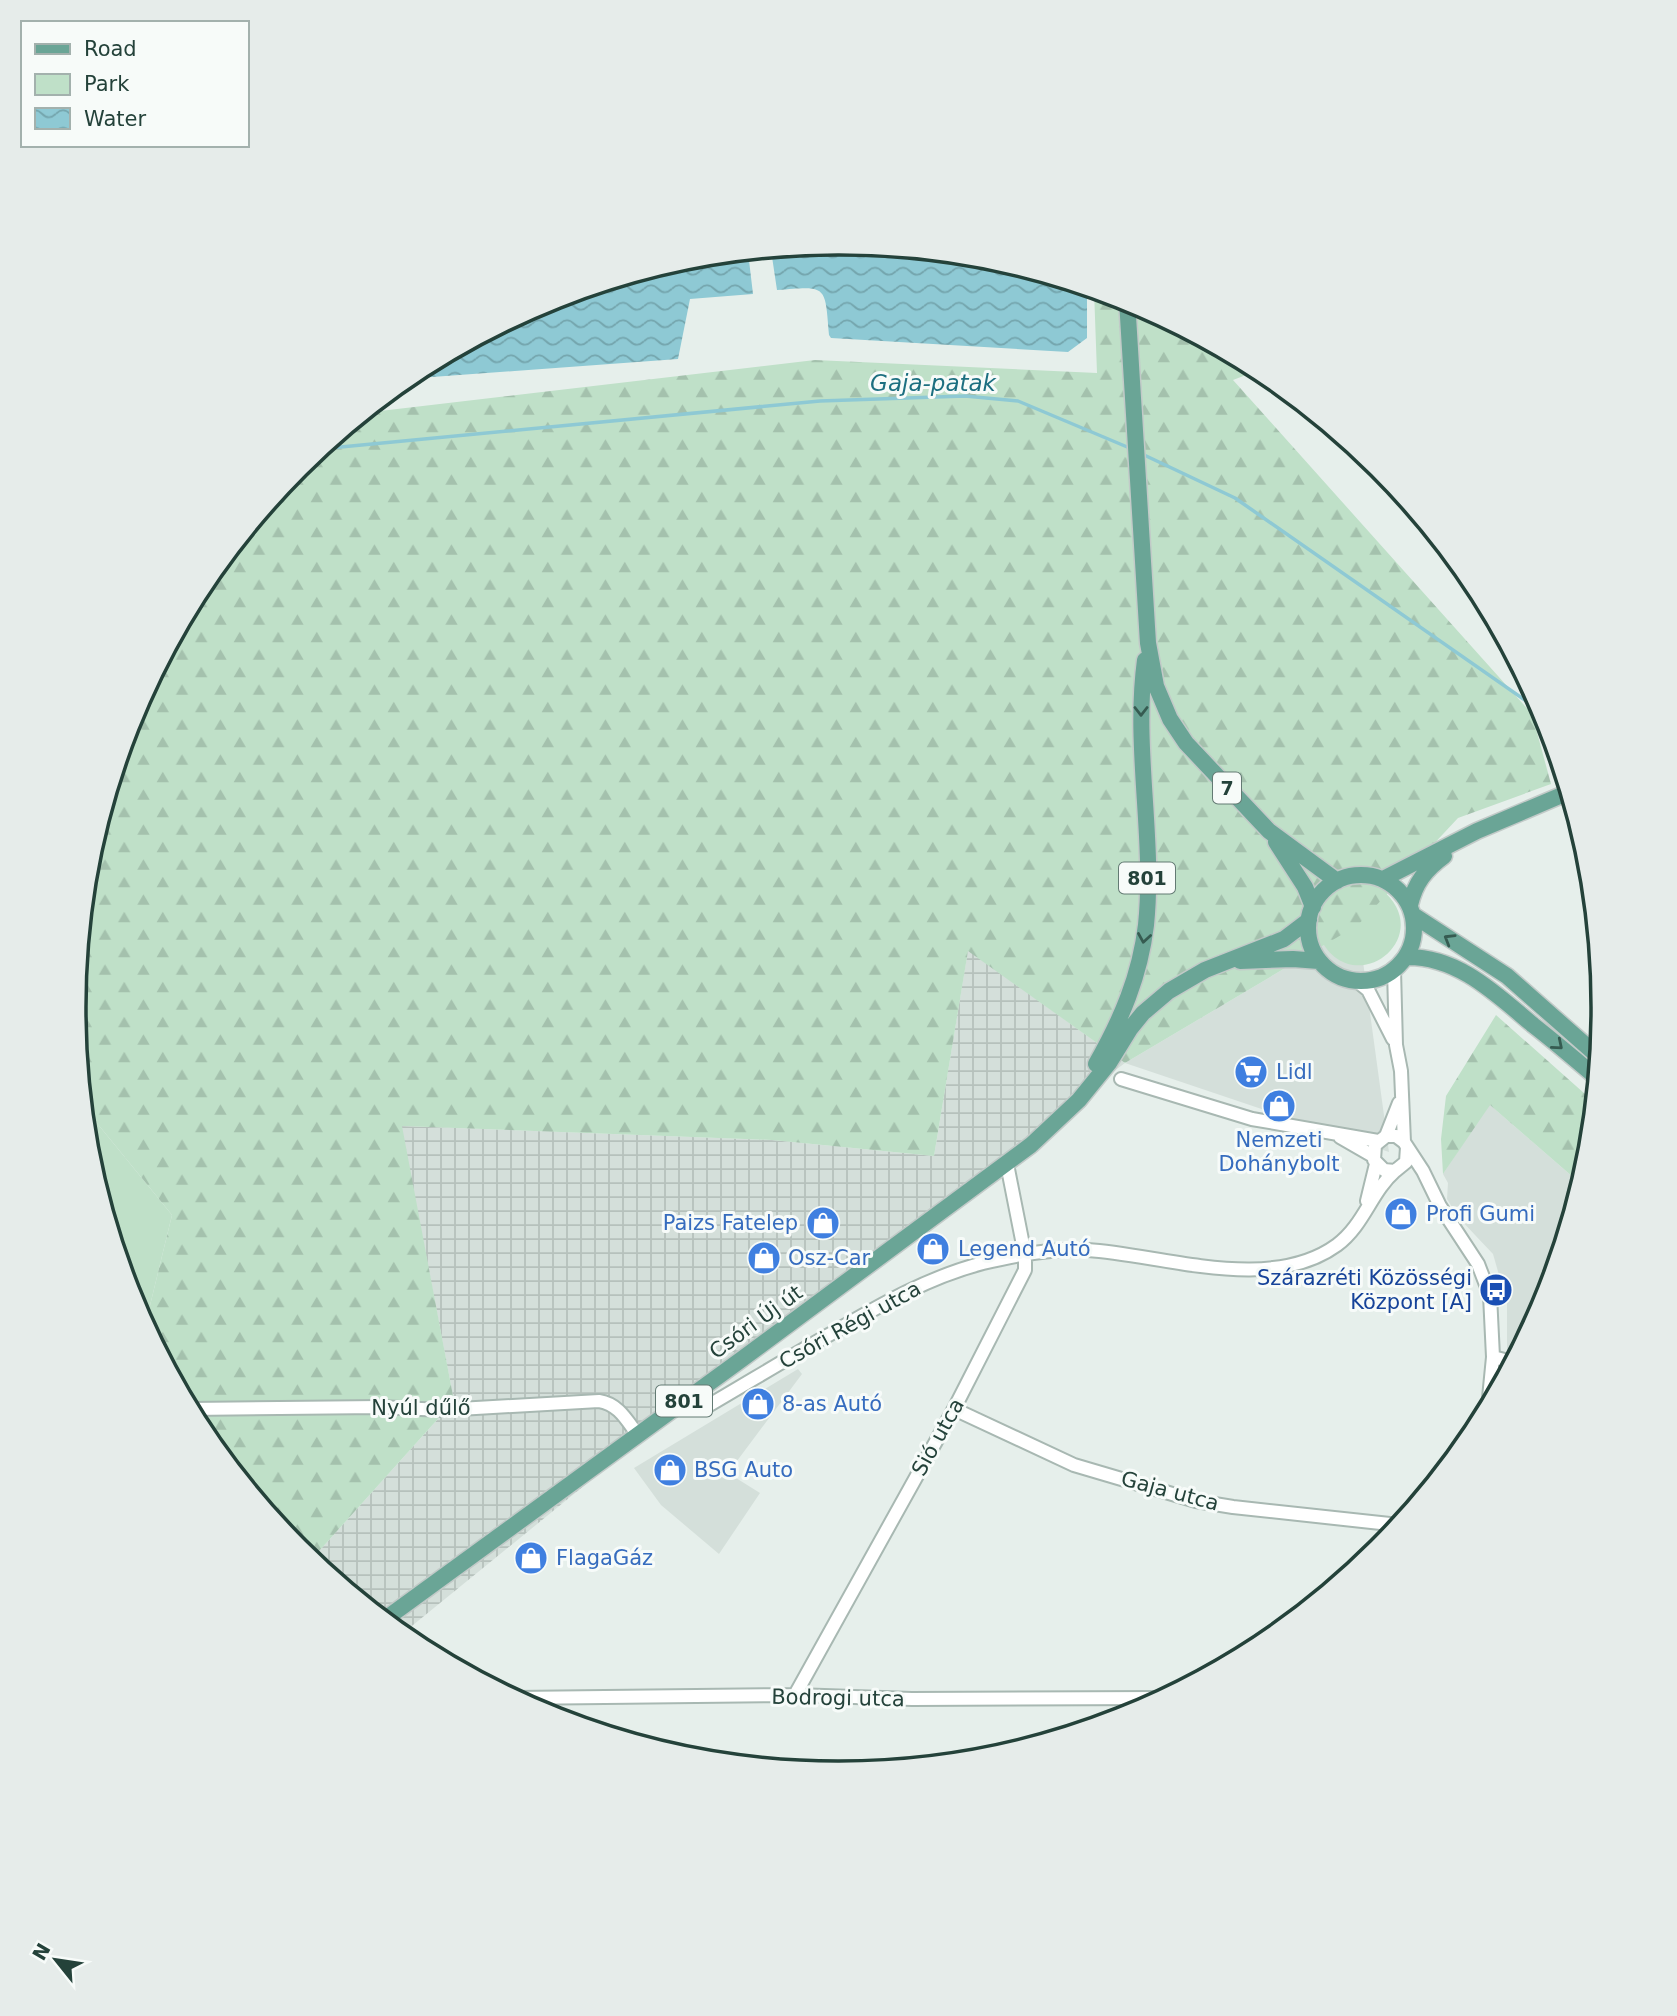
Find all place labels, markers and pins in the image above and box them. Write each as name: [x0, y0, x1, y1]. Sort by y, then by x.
supermarket icon: Lidl: [1232, 1053, 1270, 1091]
place label: Lidl: [1276, 1060, 1313, 1084]
shop icon: Nemzeti Dohánybolt: [1260, 1087, 1298, 1125]
place label: Nemzeti Dohánybolt: [1218, 1128, 1340, 1176]
shop icon: Profi Gumi: [1382, 1195, 1420, 1233]
place label: Profi Gumi: [1426, 1202, 1535, 1226]
shop icon: Paizs Fatelep: [804, 1204, 842, 1242]
place label: Paizs Fatelep: [663, 1211, 798, 1235]
shop icon: Legend Autó: [914, 1230, 952, 1268]
place label: Legend Autó: [958, 1237, 1091, 1261]
shop icon: Osz-Car: [745, 1239, 783, 1277]
place label: Osz-Car: [788, 1246, 871, 1270]
place label: Szárazréti Közösségi Központ [A]: [1257, 1266, 1472, 1314]
bus stop icon: Szárazréti Közösségi Központ [A]: [1477, 1271, 1515, 1309]
shop icon: 8-as Autó: [739, 1385, 777, 1423]
place label: 8-as Autó: [782, 1392, 882, 1416]
shop icon: BSG Auto: [651, 1451, 689, 1489]
place label: BSG Auto: [694, 1458, 793, 1482]
shop icon: FlagaGáz: [512, 1539, 550, 1577]
place label: FlagaGáz: [556, 1546, 653, 1570]

